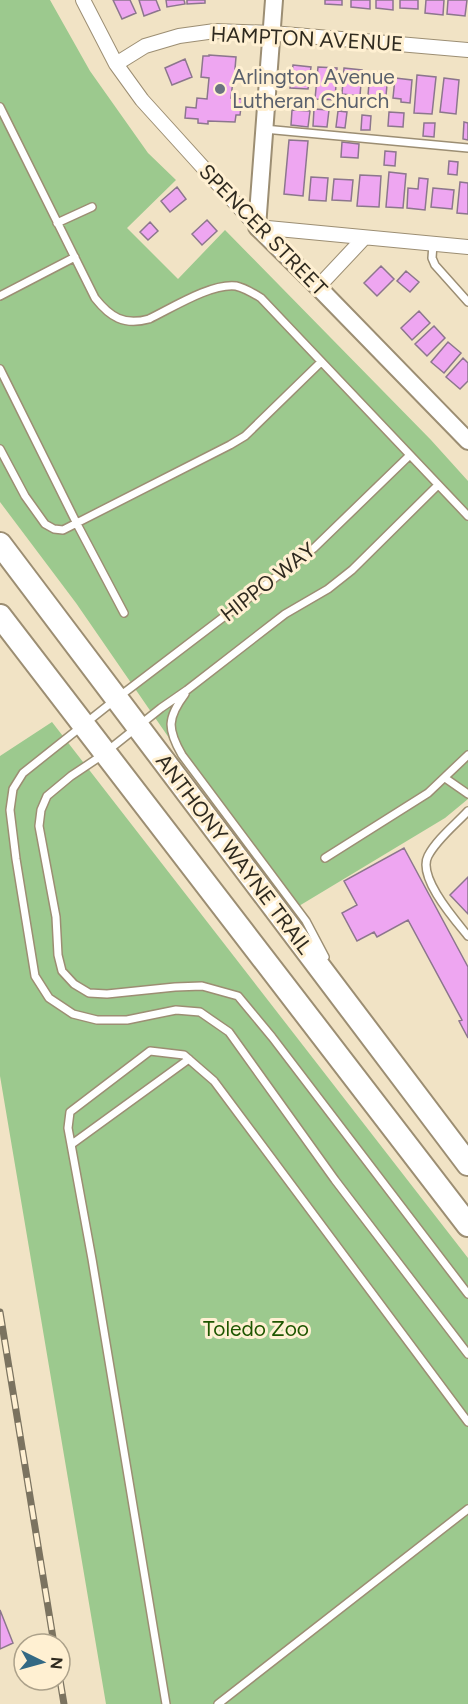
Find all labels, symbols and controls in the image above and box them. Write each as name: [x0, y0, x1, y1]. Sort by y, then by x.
street label: HAMPTON AVENUE: [210, 21, 404, 56]
place label: Arlington Avenue Lutheran Church: [232, 64, 395, 113]
marker: Arlington Avenue Lutheran Church: [213, 82, 227, 96]
street label: SPENCER STREET: [194, 158, 333, 301]
street label: HIPPO WAY: [215, 537, 320, 626]
street label: ANTHONY WAYNE TRAIL: [151, 749, 318, 959]
park label: Toledo Zoo: [203, 1316, 309, 1341]
north arrow: [12, 1632, 72, 1692]
text: N: [46, 1656, 66, 1670]

